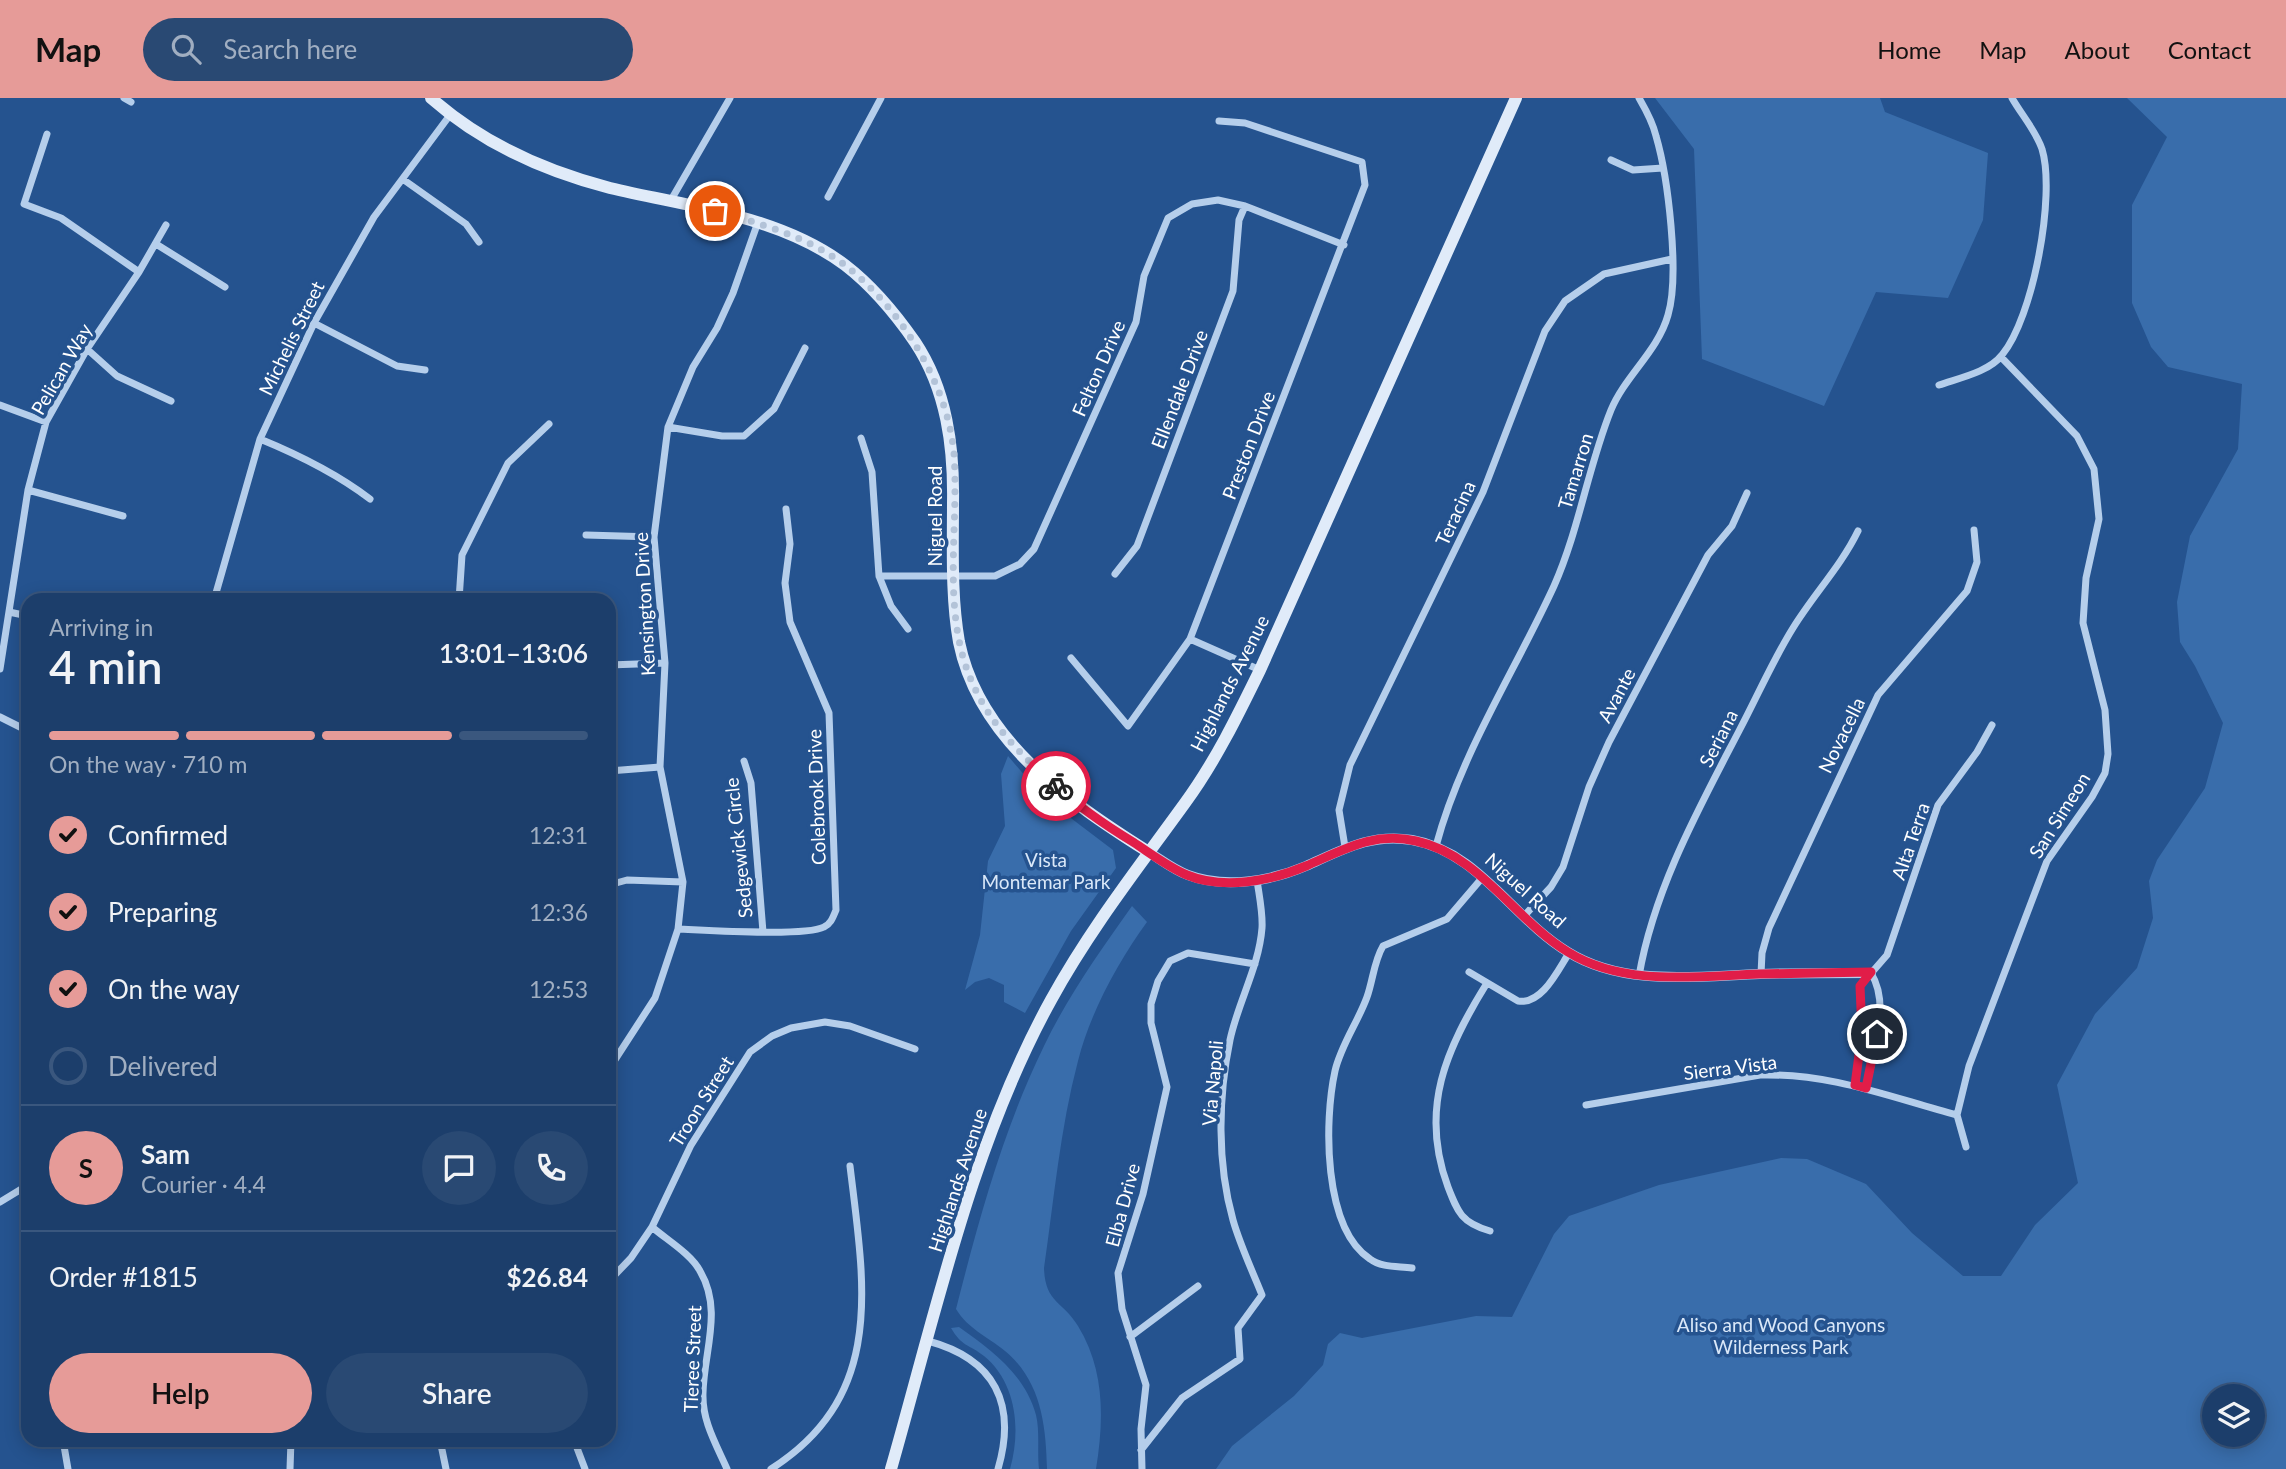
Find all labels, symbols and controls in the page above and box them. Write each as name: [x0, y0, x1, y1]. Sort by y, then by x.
search box: [143, 18, 633, 81]
text: Map: [35, 29, 101, 69]
icon: search: [167, 30, 205, 68]
text: Search here: [223, 33, 357, 65]
text: Home: [1877, 35, 1941, 64]
text: Map: [1979, 35, 2027, 64]
text: About: [2065, 35, 2130, 64]
text: Contact: [2168, 35, 2251, 64]
pin: [685, 181, 745, 241]
icon: bag: [696, 192, 734, 230]
street label: Michelis Street: [253, 277, 329, 399]
street label: Felton Drive: [1067, 316, 1129, 420]
street label: Pelican Way: [26, 319, 96, 419]
street label: Ellendale Drive: [1146, 326, 1212, 452]
street label: Preston Drive: [1217, 388, 1279, 502]
street label: Tamarron: [1553, 430, 1597, 512]
street label: Niguel Road: [923, 466, 946, 566]
street label: Teracina: [1430, 477, 1480, 549]
street label: Kensington Drive: [629, 531, 659, 677]
street label: Highlands Avenue: [1185, 611, 1273, 755]
text: Arriving in: [49, 613, 153, 641]
text: 13:01–13:06: [439, 637, 588, 669]
text: 4 min: [49, 639, 163, 694]
street label: Avante: [1592, 664, 1640, 726]
street label: Novacella: [1813, 694, 1869, 776]
street label: Seriana: [1694, 705, 1742, 771]
street label: Colebrook Drive: [802, 728, 830, 866]
text: On the way · 710 m: [49, 750, 248, 778]
courier: [1021, 751, 1091, 821]
icon: bike: [1037, 767, 1075, 805]
street label: San Simeon: [2024, 768, 2094, 862]
street label: Sedgewick Circle: [719, 777, 757, 919]
street label: Alta Terra: [1886, 799, 1934, 883]
icon: check: [49, 816, 87, 854]
text: Confirmed: [108, 819, 228, 851]
text: 12:31: [529, 821, 588, 849]
park label: Vista Montemar Park: [982, 848, 1111, 893]
street label: Niguel Road: [1481, 848, 1571, 932]
icon: check: [49, 893, 87, 931]
text: Preparing: [108, 896, 217, 928]
text: 12:36: [529, 898, 588, 926]
icon: check: [49, 970, 87, 1008]
text: On the way: [108, 973, 240, 1005]
text: 12:53: [529, 975, 588, 1003]
pin: [1847, 1004, 1907, 1064]
icon: home: [1858, 1015, 1896, 1053]
street label: Via Napoli: [1197, 1039, 1227, 1127]
text: Delivered: [108, 1050, 218, 1082]
street label: Sierra Vista: [1682, 1050, 1778, 1084]
street label: Troon Street: [664, 1051, 738, 1151]
street label: Highlands Avenue: [923, 1105, 991, 1255]
button: chat: [422, 1131, 496, 1205]
button: phone: [514, 1131, 588, 1205]
text: Sam: [141, 1138, 190, 1170]
text: S: [79, 1152, 93, 1184]
street label: Elba Drive: [1100, 1161, 1144, 1249]
text: Courier · 4.4: [141, 1170, 266, 1198]
text: Order #1815: [49, 1261, 198, 1293]
text: $26.84: [506, 1261, 588, 1293]
street label: Tieree Street: [679, 1305, 705, 1413]
park label: Aliso and Wood Canyons Wilderness Park: [1677, 1313, 1885, 1358]
button: Help: [49, 1353, 312, 1433]
button: Share: [326, 1353, 588, 1433]
map controls: [2202, 1384, 2265, 1447]
button: layers: [2202, 1384, 2265, 1447]

